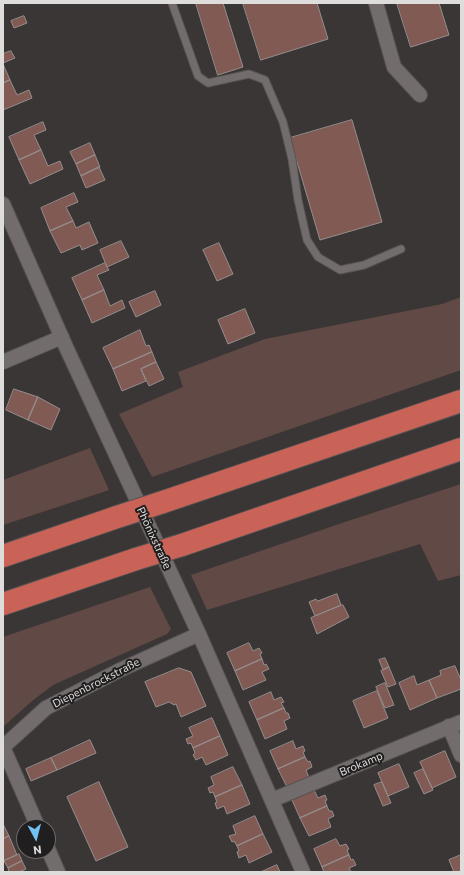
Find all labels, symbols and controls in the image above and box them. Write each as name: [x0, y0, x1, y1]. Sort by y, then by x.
street label: Phönixstraße: [134, 505, 174, 571]
street label: Diepenbrockstraße: [50, 655, 142, 711]
street label: Brokamp: [337, 749, 385, 779]
north arrow: [16, 819, 56, 859]
text: N: [33, 843, 42, 857]

